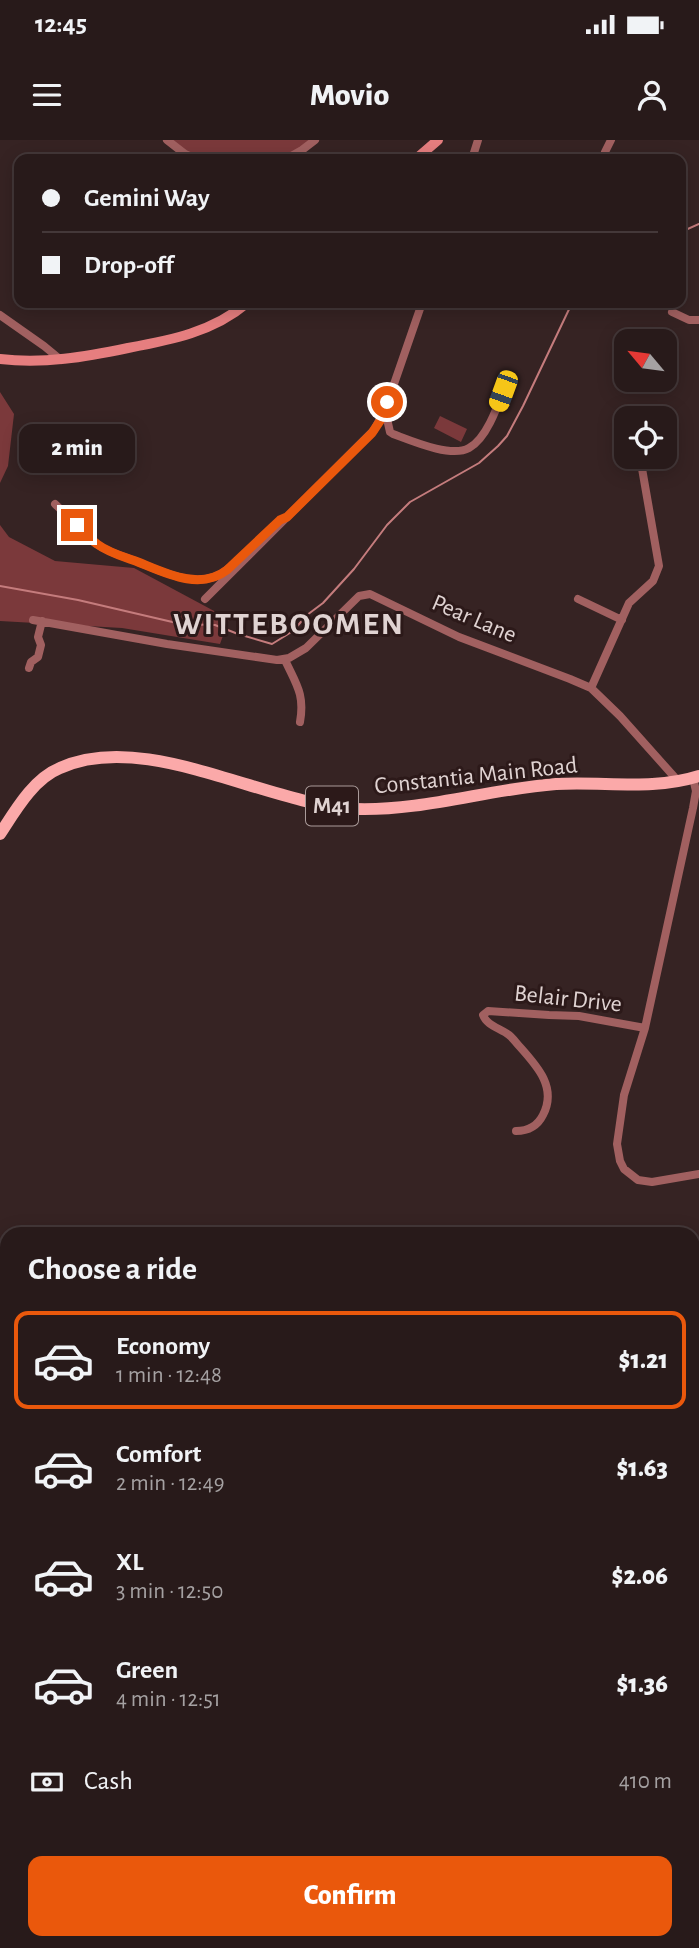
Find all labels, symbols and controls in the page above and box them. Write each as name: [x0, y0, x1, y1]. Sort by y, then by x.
text: 12:45: [35, 11, 87, 37]
icon: menu: [28, 76, 66, 114]
icon: person: [633, 76, 671, 114]
text: Movio: [310, 79, 389, 111]
text: Gemini Way: [84, 185, 210, 211]
text: Drop-off: [84, 252, 173, 278]
north arrow: [614, 329, 677, 392]
map controls: [614, 329, 677, 469]
car: [486, 368, 521, 414]
route start: [371, 386, 403, 418]
button: locate: [614, 406, 677, 469]
callout: 2 min: [19, 424, 135, 472]
text: 2 min: [51, 437, 103, 460]
route end: [61, 509, 93, 541]
street label: Pear Lane: [428, 590, 520, 648]
district label: WITTEBOOMEN: [173, 608, 405, 640]
street label: Constantia Main Road: [373, 753, 579, 799]
road number: M41: [306, 786, 358, 826]
street label: Belair Drive: [513, 981, 623, 1017]
text: Choose a ride: [28, 1253, 197, 1285]
icon: car: [32, 1329, 95, 1392]
text: Economy: [116, 1333, 210, 1359]
text: $1.21: [619, 1347, 668, 1373]
text: 1 min · 12:48: [116, 1364, 222, 1387]
icon: car: [32, 1437, 95, 1500]
text: Comfort: [116, 1441, 201, 1467]
text: $1.63: [616, 1455, 668, 1481]
text: 2 min · 12:49: [116, 1472, 224, 1495]
icon: car: [32, 1545, 95, 1608]
text: XL: [116, 1549, 143, 1575]
text: $2.06: [612, 1563, 668, 1589]
text: 3 min · 12:50: [116, 1580, 223, 1603]
icon: car: [32, 1653, 95, 1716]
text: Green: [116, 1657, 178, 1683]
text: $1.36: [616, 1671, 668, 1697]
text: 4 min · 12:51: [116, 1688, 221, 1711]
icon: cash: [28, 1763, 66, 1801]
text: Cash: [84, 1768, 133, 1794]
text: 410 m: [619, 1770, 672, 1793]
button: Confirm: [28, 1856, 672, 1936]

